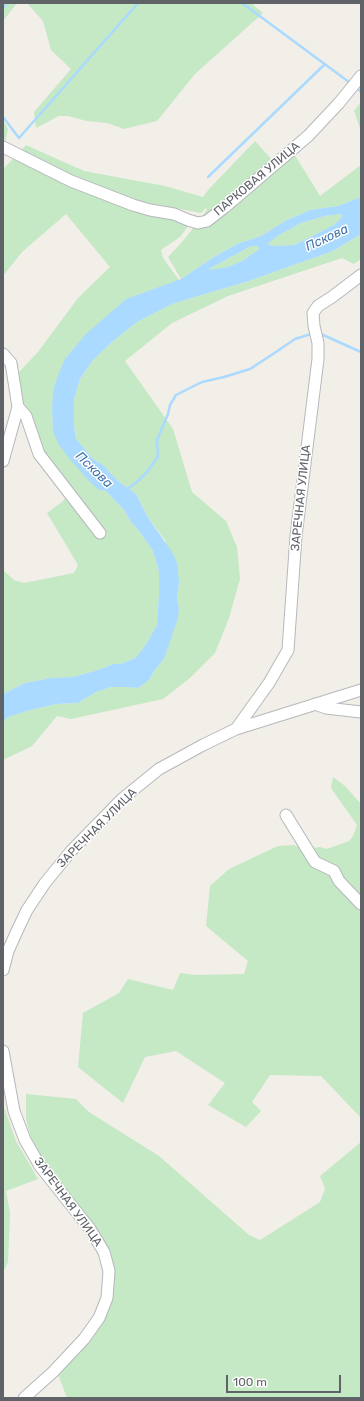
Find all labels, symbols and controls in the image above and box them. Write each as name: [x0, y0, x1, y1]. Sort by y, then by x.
street label: ПАРКОВАЯ УЛИЦА: [211, 139, 303, 219]
water label: Пскова: [303, 221, 351, 255]
street label: ЗАРЕЧНАЯ УЛИЦА: [288, 444, 314, 552]
water label: Пскова: [72, 449, 116, 491]
street label: ЗАРЕЧНАЯ УЛИЦА: [54, 785, 140, 871]
street label: ЗАРЕЧНАЯ УЛИЦА: [31, 1155, 105, 1249]
scale bar: [228, 1367, 343, 1393]
text: 100 m: [233, 1375, 267, 1389]

